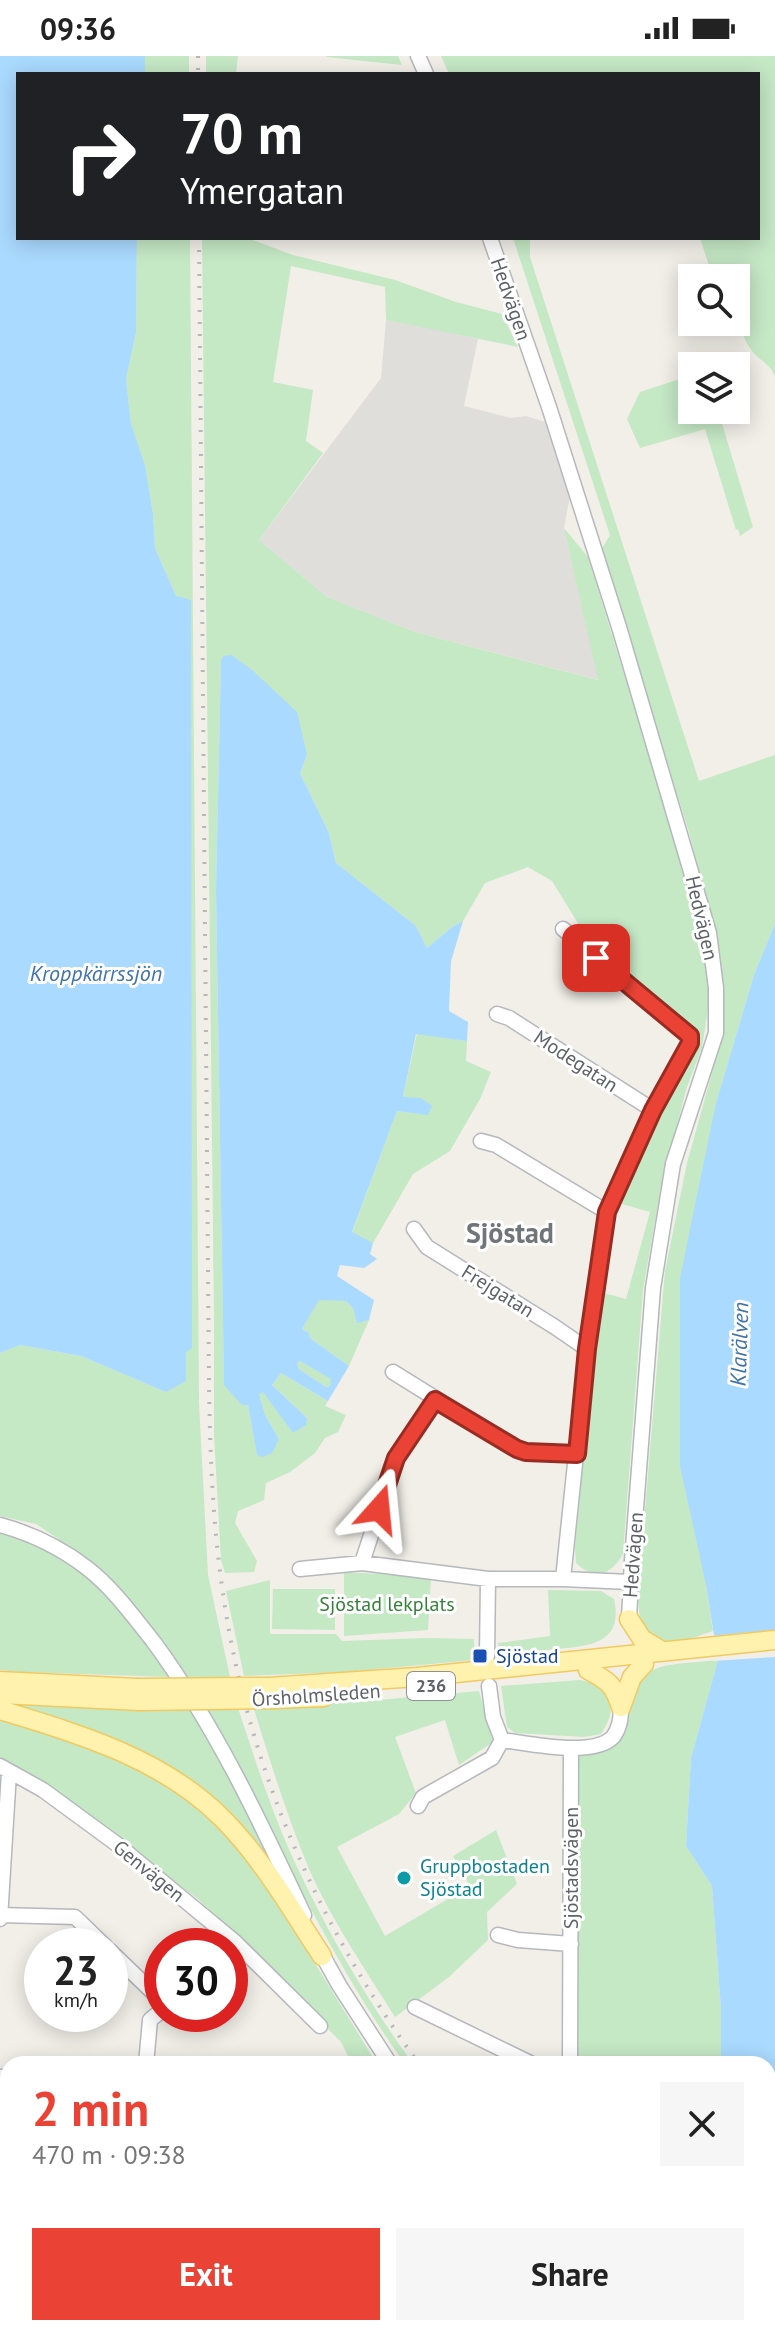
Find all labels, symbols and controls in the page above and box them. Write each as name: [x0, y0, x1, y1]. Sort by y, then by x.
text: 09:36: [40, 9, 116, 48]
text: 70 m: [180, 97, 303, 169]
icon: right: [48, 104, 152, 208]
text: Ymergatan: [180, 167, 344, 214]
street label: Hedvägen: [485, 254, 537, 344]
map controls: [678, 264, 750, 424]
button: search: [678, 264, 750, 336]
button: layers: [678, 352, 750, 424]
street label: Hedvägen: [680, 873, 724, 963]
pin: [562, 924, 630, 992]
icon: arrive: [574, 936, 618, 980]
water label: Kroppkärrssjön: [30, 959, 162, 987]
street label: Modegatan: [529, 1024, 623, 1098]
district label: Sjöstad: [466, 1214, 554, 1251]
street label: Frejgatan: [457, 1259, 539, 1323]
water label: Klarälven: [724, 1301, 754, 1387]
position arrow: [337, 1467, 421, 1551]
street label: Hedvägen: [617, 1511, 649, 1599]
park label: Sjöstad lekplats: [319, 1591, 455, 1617]
place label: Sjöstad: [496, 1643, 559, 1669]
marker: Sjöstad: [471, 1647, 489, 1665]
road number: 236: [407, 1672, 455, 1700]
street label: Örsholmsleden: [251, 1678, 381, 1712]
street label: Sjöstadsvägen: [558, 1807, 584, 1929]
street label: Genvägen: [108, 1834, 190, 1908]
place label: Gruppbostaden Sjöstad: [420, 1853, 550, 1902]
marker: Gruppbostaden Sjöstad: [395, 1869, 413, 1887]
speed limit sign: 30: [144, 1928, 248, 2032]
text: 23: [53, 1944, 99, 1996]
text: km/h: [54, 1987, 98, 2013]
text: 2 min: [32, 2077, 149, 2139]
button: close: [660, 2082, 744, 2166]
text: 470 m · 09:38: [32, 2138, 186, 2171]
button: Exit: [32, 2228, 380, 2320]
button: Share: [396, 2228, 744, 2320]

